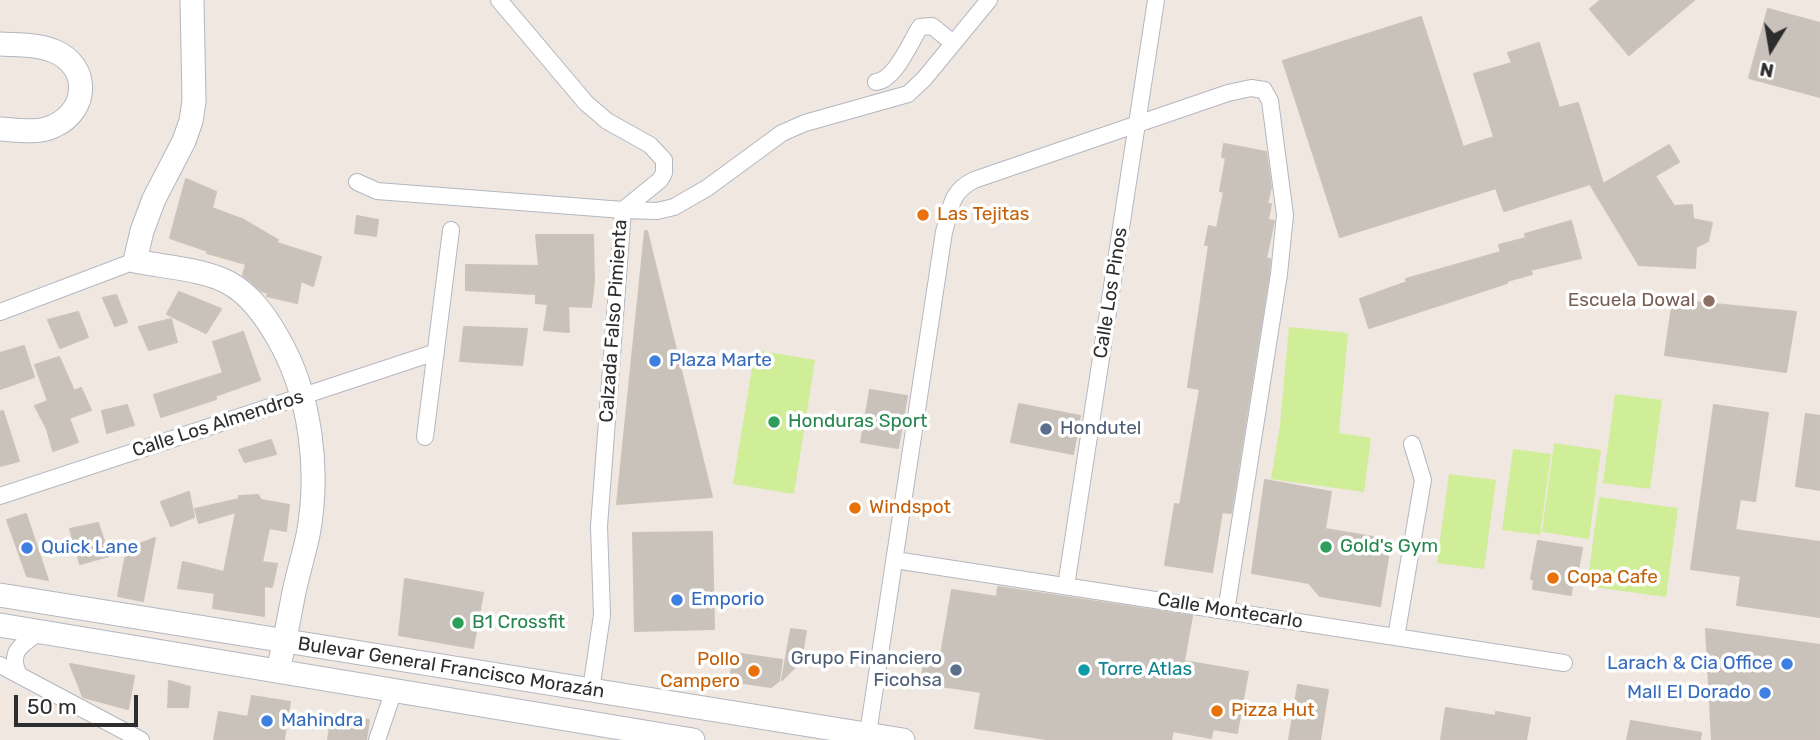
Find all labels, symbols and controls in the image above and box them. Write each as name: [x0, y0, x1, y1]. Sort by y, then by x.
north arrow: [1736, 14, 1806, 84]
text: N: [1758, 58, 1776, 83]
place label: Las Tejitas: [937, 204, 1029, 226]
marker: Las Tejitas: [915, 207, 931, 223]
street label: Calzada Falso Pimienta: [596, 219, 632, 423]
street label: Calle Los Pinos: [1089, 226, 1133, 360]
place label: Escuela Dowal: [1568, 290, 1695, 312]
marker: Escuela Dowal: [1701, 293, 1717, 309]
place label: Plaza Marte: [669, 350, 772, 372]
marker: Plaza Marte: [647, 353, 663, 369]
street label: Calle Los Almendros: [129, 386, 307, 462]
place label: Honduras Sport: [788, 411, 927, 433]
marker: Honduras Sport: [766, 414, 782, 430]
place label: Hondutel: [1060, 418, 1141, 440]
marker: Hondutel: [1038, 421, 1054, 437]
place label: Windspot: [869, 497, 951, 519]
marker: Windspot: [847, 500, 863, 516]
place label: Gold's Gym: [1340, 536, 1438, 558]
place label: Quick Lane: [41, 537, 138, 559]
marker: Gold's Gym: [1318, 539, 1334, 555]
marker: Quick Lane: [19, 540, 35, 556]
place label: Copa Cafe: [1567, 567, 1658, 589]
marker: Copa Cafe: [1545, 570, 1561, 586]
street label: Calle Montecarlo: [1156, 588, 1304, 634]
place label: Emporio: [691, 589, 764, 611]
marker: Emporio: [669, 592, 685, 608]
place label: B1 Crossfit: [472, 612, 565, 634]
marker: B1 Crossfit: [450, 615, 466, 631]
street label: Bulevar General Francisco Morazán: [296, 632, 606, 704]
place label: Grupo Financiero Ficohsa: [791, 648, 942, 692]
place label: Pollo Campero: [660, 649, 740, 693]
place label: Larach & Cia Office: [1607, 653, 1773, 675]
marker: Larach & Cia Office: [1779, 656, 1795, 672]
place label: Torre Atlas: [1098, 659, 1192, 681]
marker: Grupo Financiero Ficohsa: [948, 662, 964, 678]
marker: Torre Atlas: [1076, 662, 1092, 678]
marker: Pollo Campero: [746, 663, 762, 679]
scale bar: [18, 680, 142, 724]
place label: Mall El Dorado: [1627, 682, 1751, 704]
marker: Mall El Dorado: [1757, 685, 1773, 701]
text: 50 m: [27, 694, 77, 719]
place label: Pizza Hut: [1231, 700, 1315, 722]
marker: Pizza Hut: [1209, 703, 1225, 719]
place label: Mahindra: [281, 710, 363, 732]
marker: Mahindra: [259, 713, 275, 729]

